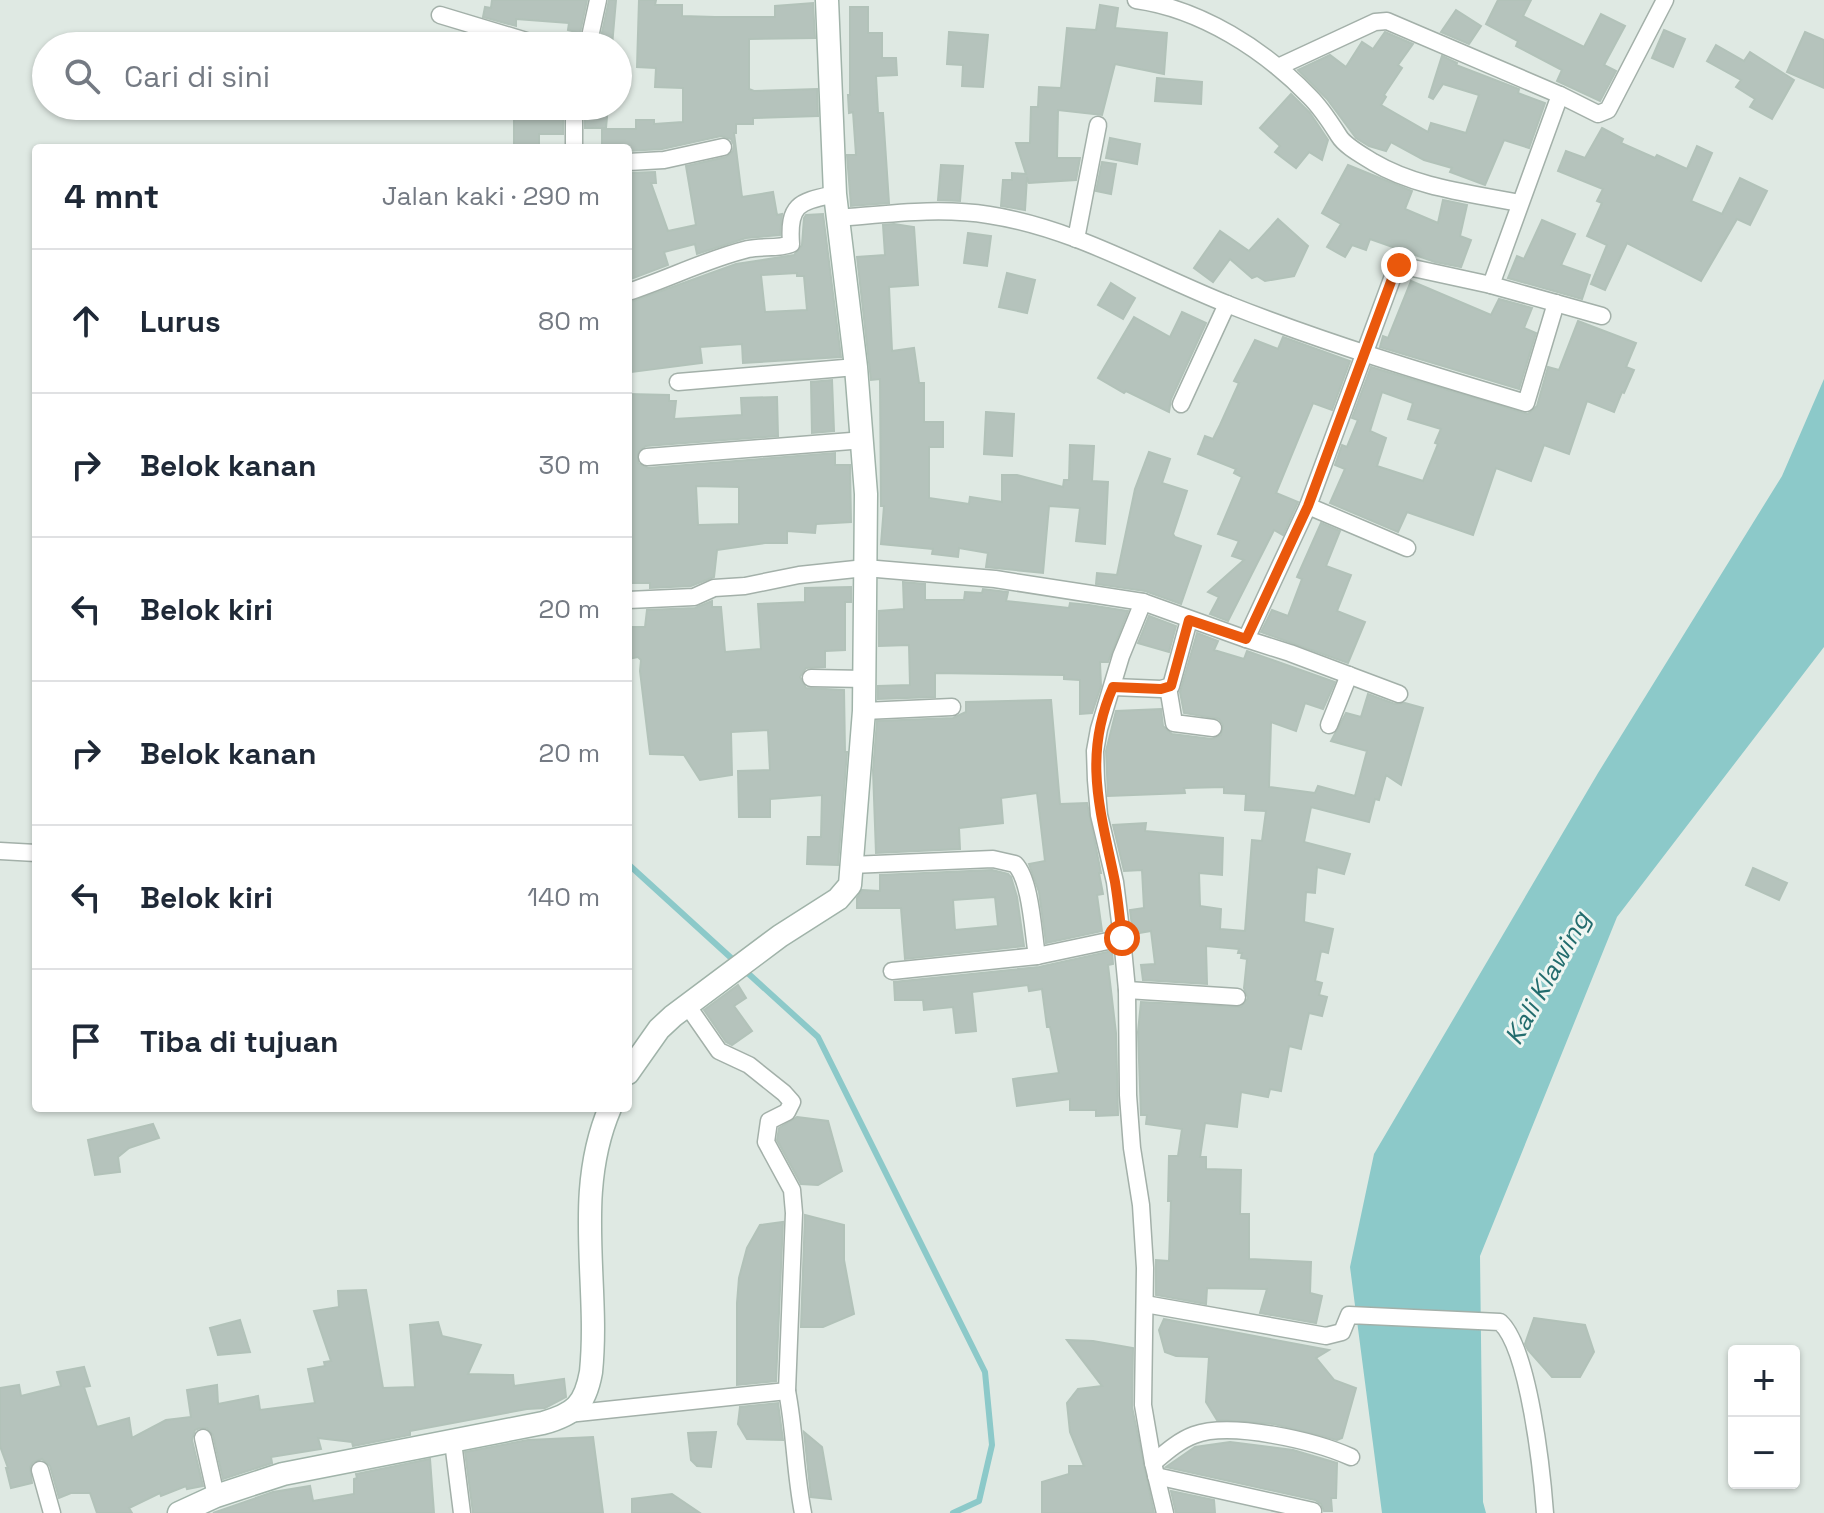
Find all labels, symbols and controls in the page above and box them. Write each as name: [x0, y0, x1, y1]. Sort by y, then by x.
search box: [32, 32, 632, 120]
icon: search: [60, 54, 104, 98]
text: Cari di sini: [124, 57, 270, 96]
text: 4 mnt: [64, 175, 159, 218]
text: Jalan kaki · 290 m: [382, 179, 600, 213]
route end: [1381, 247, 1417, 283]
icon: ahead: [64, 299, 108, 343]
text: Lurus: [140, 302, 221, 341]
text: 80 m: [538, 304, 600, 338]
icon: right: [64, 443, 108, 487]
text: Belok kanan: [140, 446, 316, 485]
text: 30 m: [539, 448, 600, 482]
icon: left: [64, 587, 108, 631]
text: Belok kiri: [140, 590, 273, 629]
text: 20 m: [539, 592, 600, 626]
icon: right: [64, 731, 108, 775]
text: Belok kanan: [140, 734, 316, 773]
text: 20 m: [539, 736, 600, 770]
icon: left: [64, 875, 108, 919]
text: Belok kiri: [140, 878, 273, 917]
text: 140 m: [527, 880, 600, 914]
water label: Kali Klawing: [1497, 904, 1598, 1051]
route start: [1104, 920, 1140, 956]
icon: arrive: [64, 1019, 108, 1063]
text: Tiba di tujuan: [140, 1022, 339, 1061]
map controls: [1728, 1345, 1800, 1489]
button: +: [1728, 1345, 1800, 1417]
button: −: [1728, 1417, 1800, 1489]

